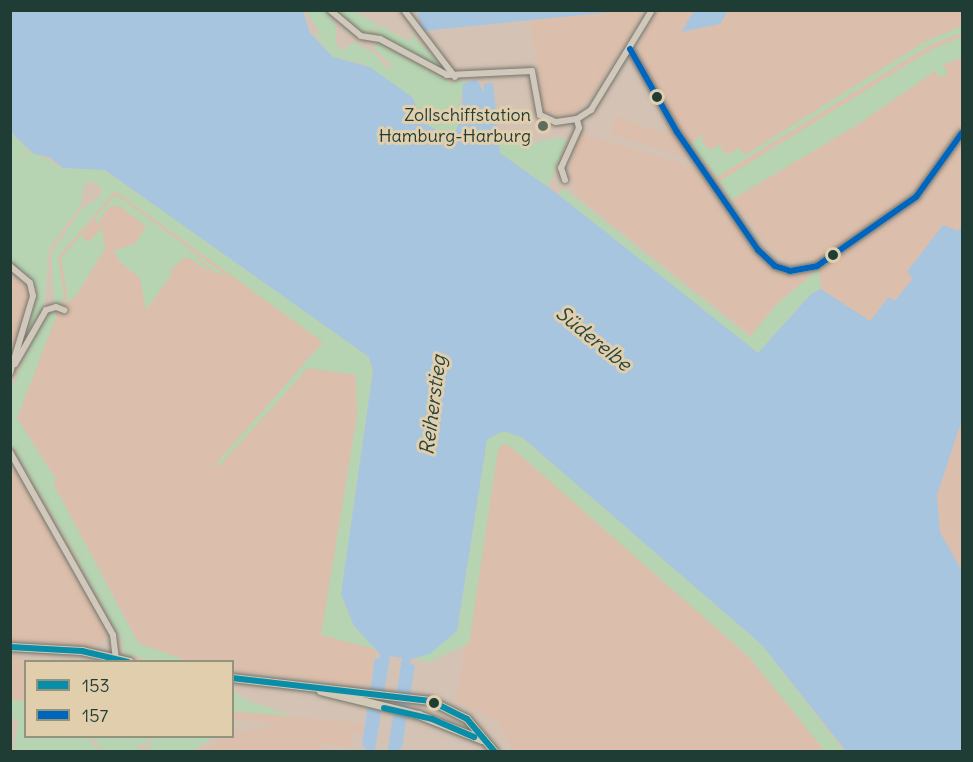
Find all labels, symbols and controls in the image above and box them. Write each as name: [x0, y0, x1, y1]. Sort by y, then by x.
unlabelled marker: [651, 91, 663, 103]
place label: Zollschiffstation Hamburg-Harburg: [379, 105, 531, 148]
marker: Zollschiffstation Hamburg-Harburg: [536, 119, 550, 133]
unlabelled marker: [827, 249, 839, 261]
water label: Süderelbe: [552, 300, 636, 376]
water label: Reiherstieg: [414, 354, 450, 456]
legend: [24, 660, 234, 738]
text: 153: [82, 674, 110, 697]
unlabelled marker: [428, 697, 440, 709]
text: 157: [82, 704, 108, 727]

